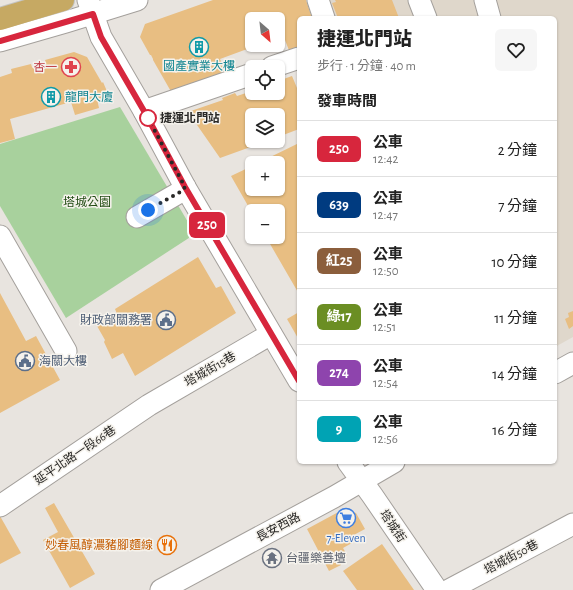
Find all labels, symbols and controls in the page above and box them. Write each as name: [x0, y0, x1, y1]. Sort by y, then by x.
north arrow: [245, 12, 285, 52]
map controls: [245, 12, 285, 244]
button: heart: [495, 29, 537, 71]
text: 捷運北門站: [317, 30, 412, 49]
building icon: 國產實業大樓: [188, 36, 210, 58]
pharmacy icon: 杏一: [60, 56, 82, 78]
place label: 國產實業大樓: [163, 59, 235, 72]
button: locate: [245, 60, 285, 100]
text: 步行 · 1 分鐘 · 40 m: [317, 60, 416, 73]
place label: 杏一: [33, 61, 57, 73]
building icon: 龍門大廈: [40, 86, 62, 108]
place label: 龍門大廈: [65, 90, 113, 103]
text: 發車時間: [317, 94, 377, 109]
button: layers: [245, 108, 285, 148]
marker: 捷運北門站: [139, 109, 157, 127]
place label: 捷運北門站: [160, 111, 220, 124]
text: 公車: [373, 135, 403, 150]
text: 250: [329, 142, 349, 156]
text: 2 分鐘: [498, 143, 537, 158]
text: 12:42: [373, 153, 399, 166]
button: +: [245, 156, 285, 196]
text: 公車: [373, 191, 403, 206]
park label: 塔城公園: [63, 196, 111, 208]
text: 639: [329, 198, 349, 212]
text: 7 分鐘: [498, 199, 537, 214]
your location: [138, 200, 158, 220]
button: −: [245, 204, 285, 244]
text: 12:47: [373, 209, 398, 222]
line badge: 250: [184, 212, 230, 238]
text: 250: [197, 218, 217, 232]
text: 公車: [373, 247, 403, 262]
text: 紅25: [326, 254, 352, 268]
text: 10 分鐘: [491, 255, 537, 270]
text: 12:50: [373, 265, 399, 278]
text: 公車: [373, 303, 403, 318]
public building icon: 財政部關務署: [155, 309, 177, 331]
text: 綠17: [326, 310, 352, 324]
text: 11 分鐘: [494, 311, 537, 326]
place label: 財政部關務署: [80, 313, 152, 326]
text: 12:51: [373, 321, 396, 334]
street label: 塔城街15巷: [182, 349, 238, 388]
public building icon: 海關大樓: [14, 350, 36, 372]
place label: 海關大樓: [39, 354, 87, 367]
text: 公車: [373, 359, 403, 374]
text: 274: [329, 366, 349, 380]
text: 14 分鐘: [492, 367, 537, 382]
text: 12:54: [373, 377, 398, 390]
text: 公車: [373, 415, 403, 430]
text: 9: [336, 422, 342, 436]
street label: 延平北路一段66巷: [32, 423, 118, 487]
text: 16 分鐘: [492, 423, 537, 438]
text: 12:56: [373, 433, 398, 446]
supermarket icon: 7-Eleven: [335, 507, 357, 529]
street label: 塔城街: [378, 507, 409, 544]
street label: 長安西路: [254, 510, 302, 544]
place label: 7-Eleven: [326, 532, 366, 544]
restaurant icon: 妙春風醇濃豬腳麵線: [156, 534, 178, 556]
street label: 塔城街50巷: [482, 537, 540, 576]
place label: 妙春風醇濃豬腳麵線: [45, 538, 153, 551]
temple icon: 台疆樂善壇: [261, 547, 283, 569]
place label: 台疆樂善壇: [286, 551, 346, 564]

